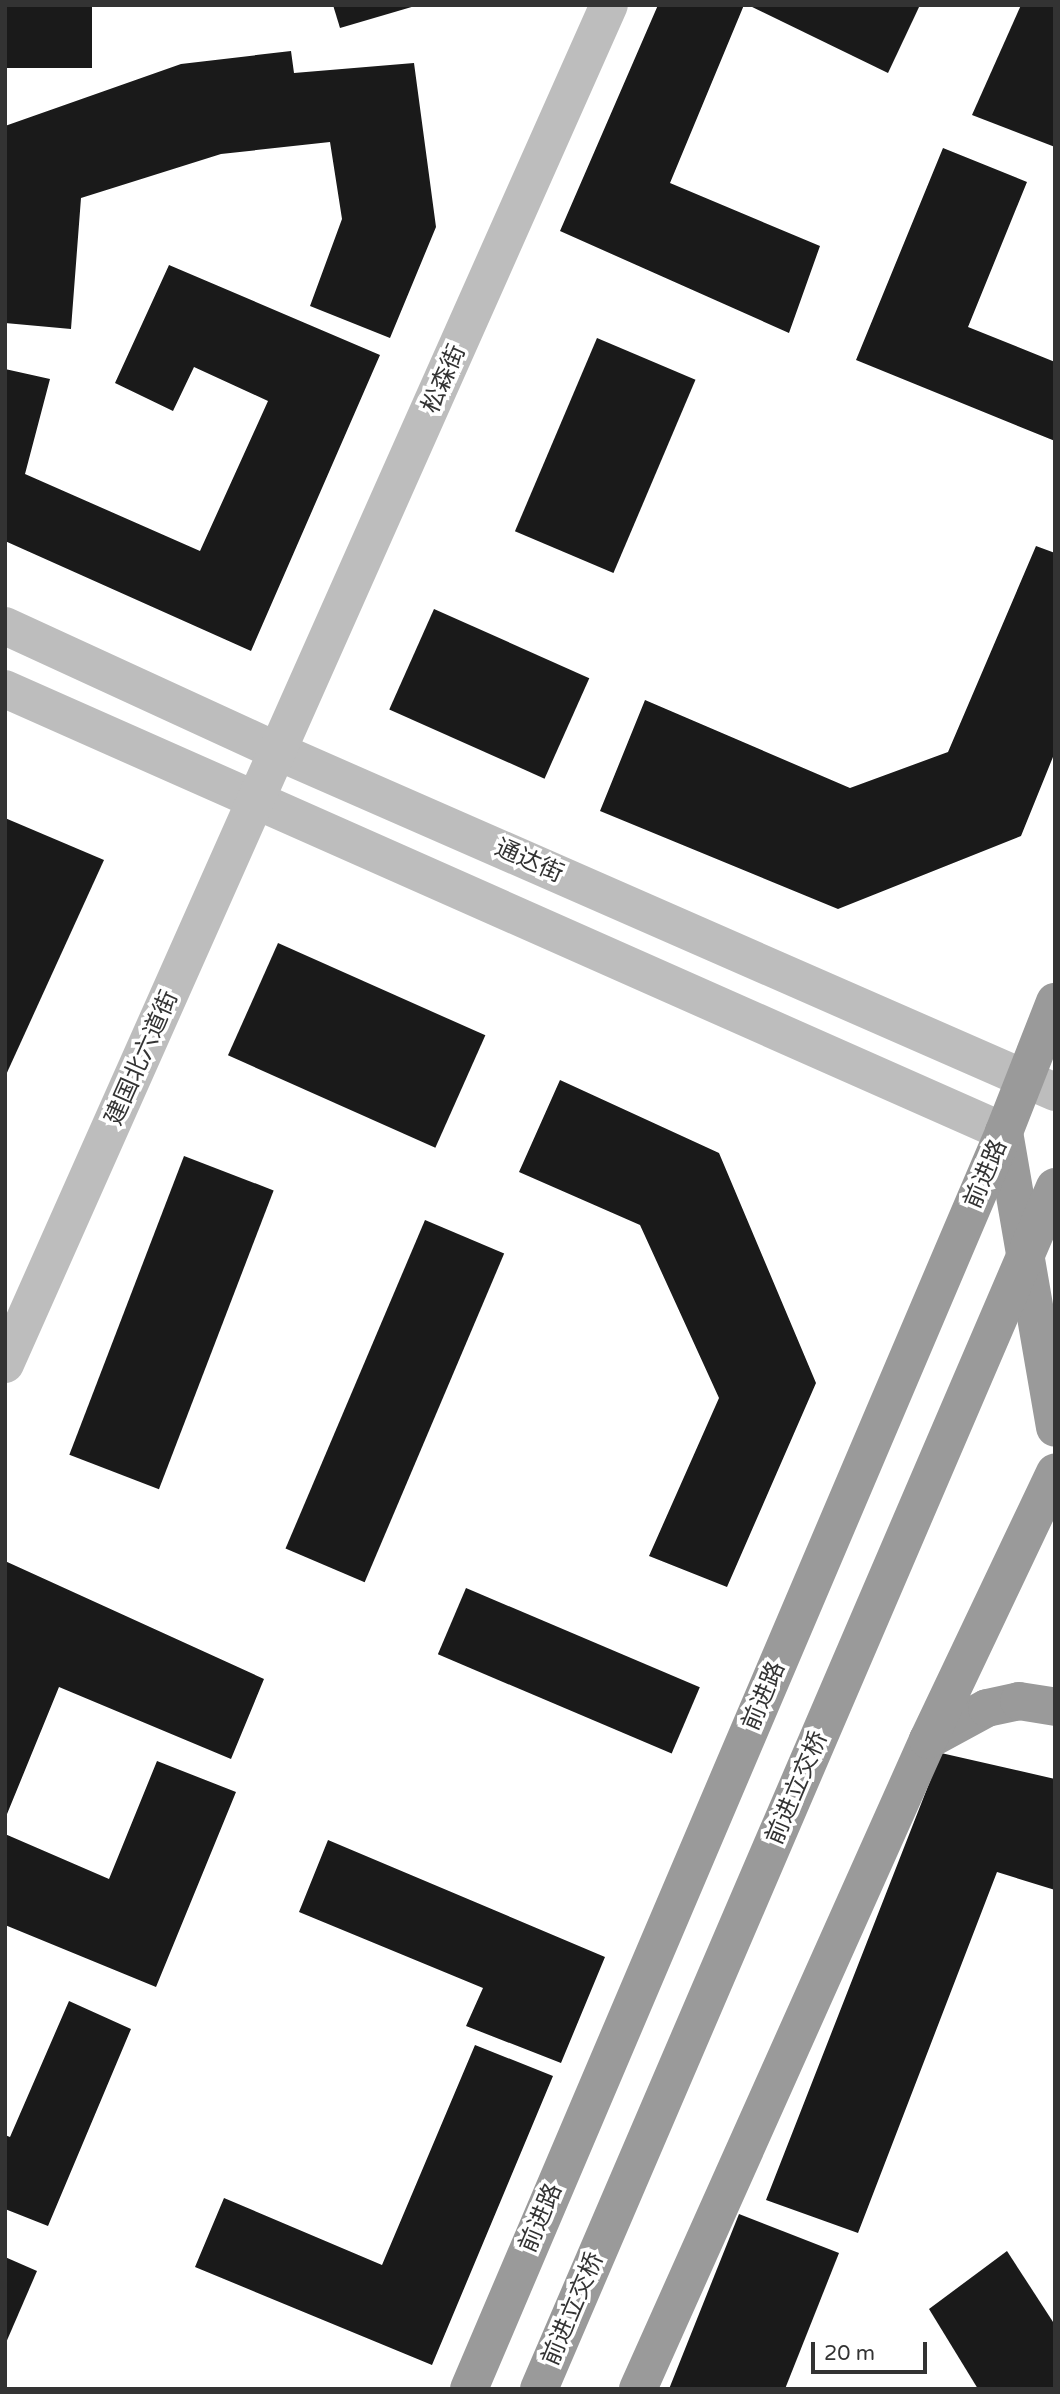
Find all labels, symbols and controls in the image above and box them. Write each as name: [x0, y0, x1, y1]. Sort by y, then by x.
street label: 松森街: [416, 340, 472, 418]
street label: 通达街: [490, 833, 568, 889]
street label: 建国北六道街: [100, 986, 184, 1130]
street label: 前进路: [959, 1135, 1013, 1213]
street label: 前进路: [737, 1657, 791, 1735]
street label: 前进立交桥: [760, 1727, 834, 1849]
street label: 前进路: [514, 2179, 568, 2257]
street label: 前进立交桥: [536, 2248, 610, 2370]
scale bar: [815, 2328, 930, 2372]
text: 20 m: [824, 2341, 875, 2366]

